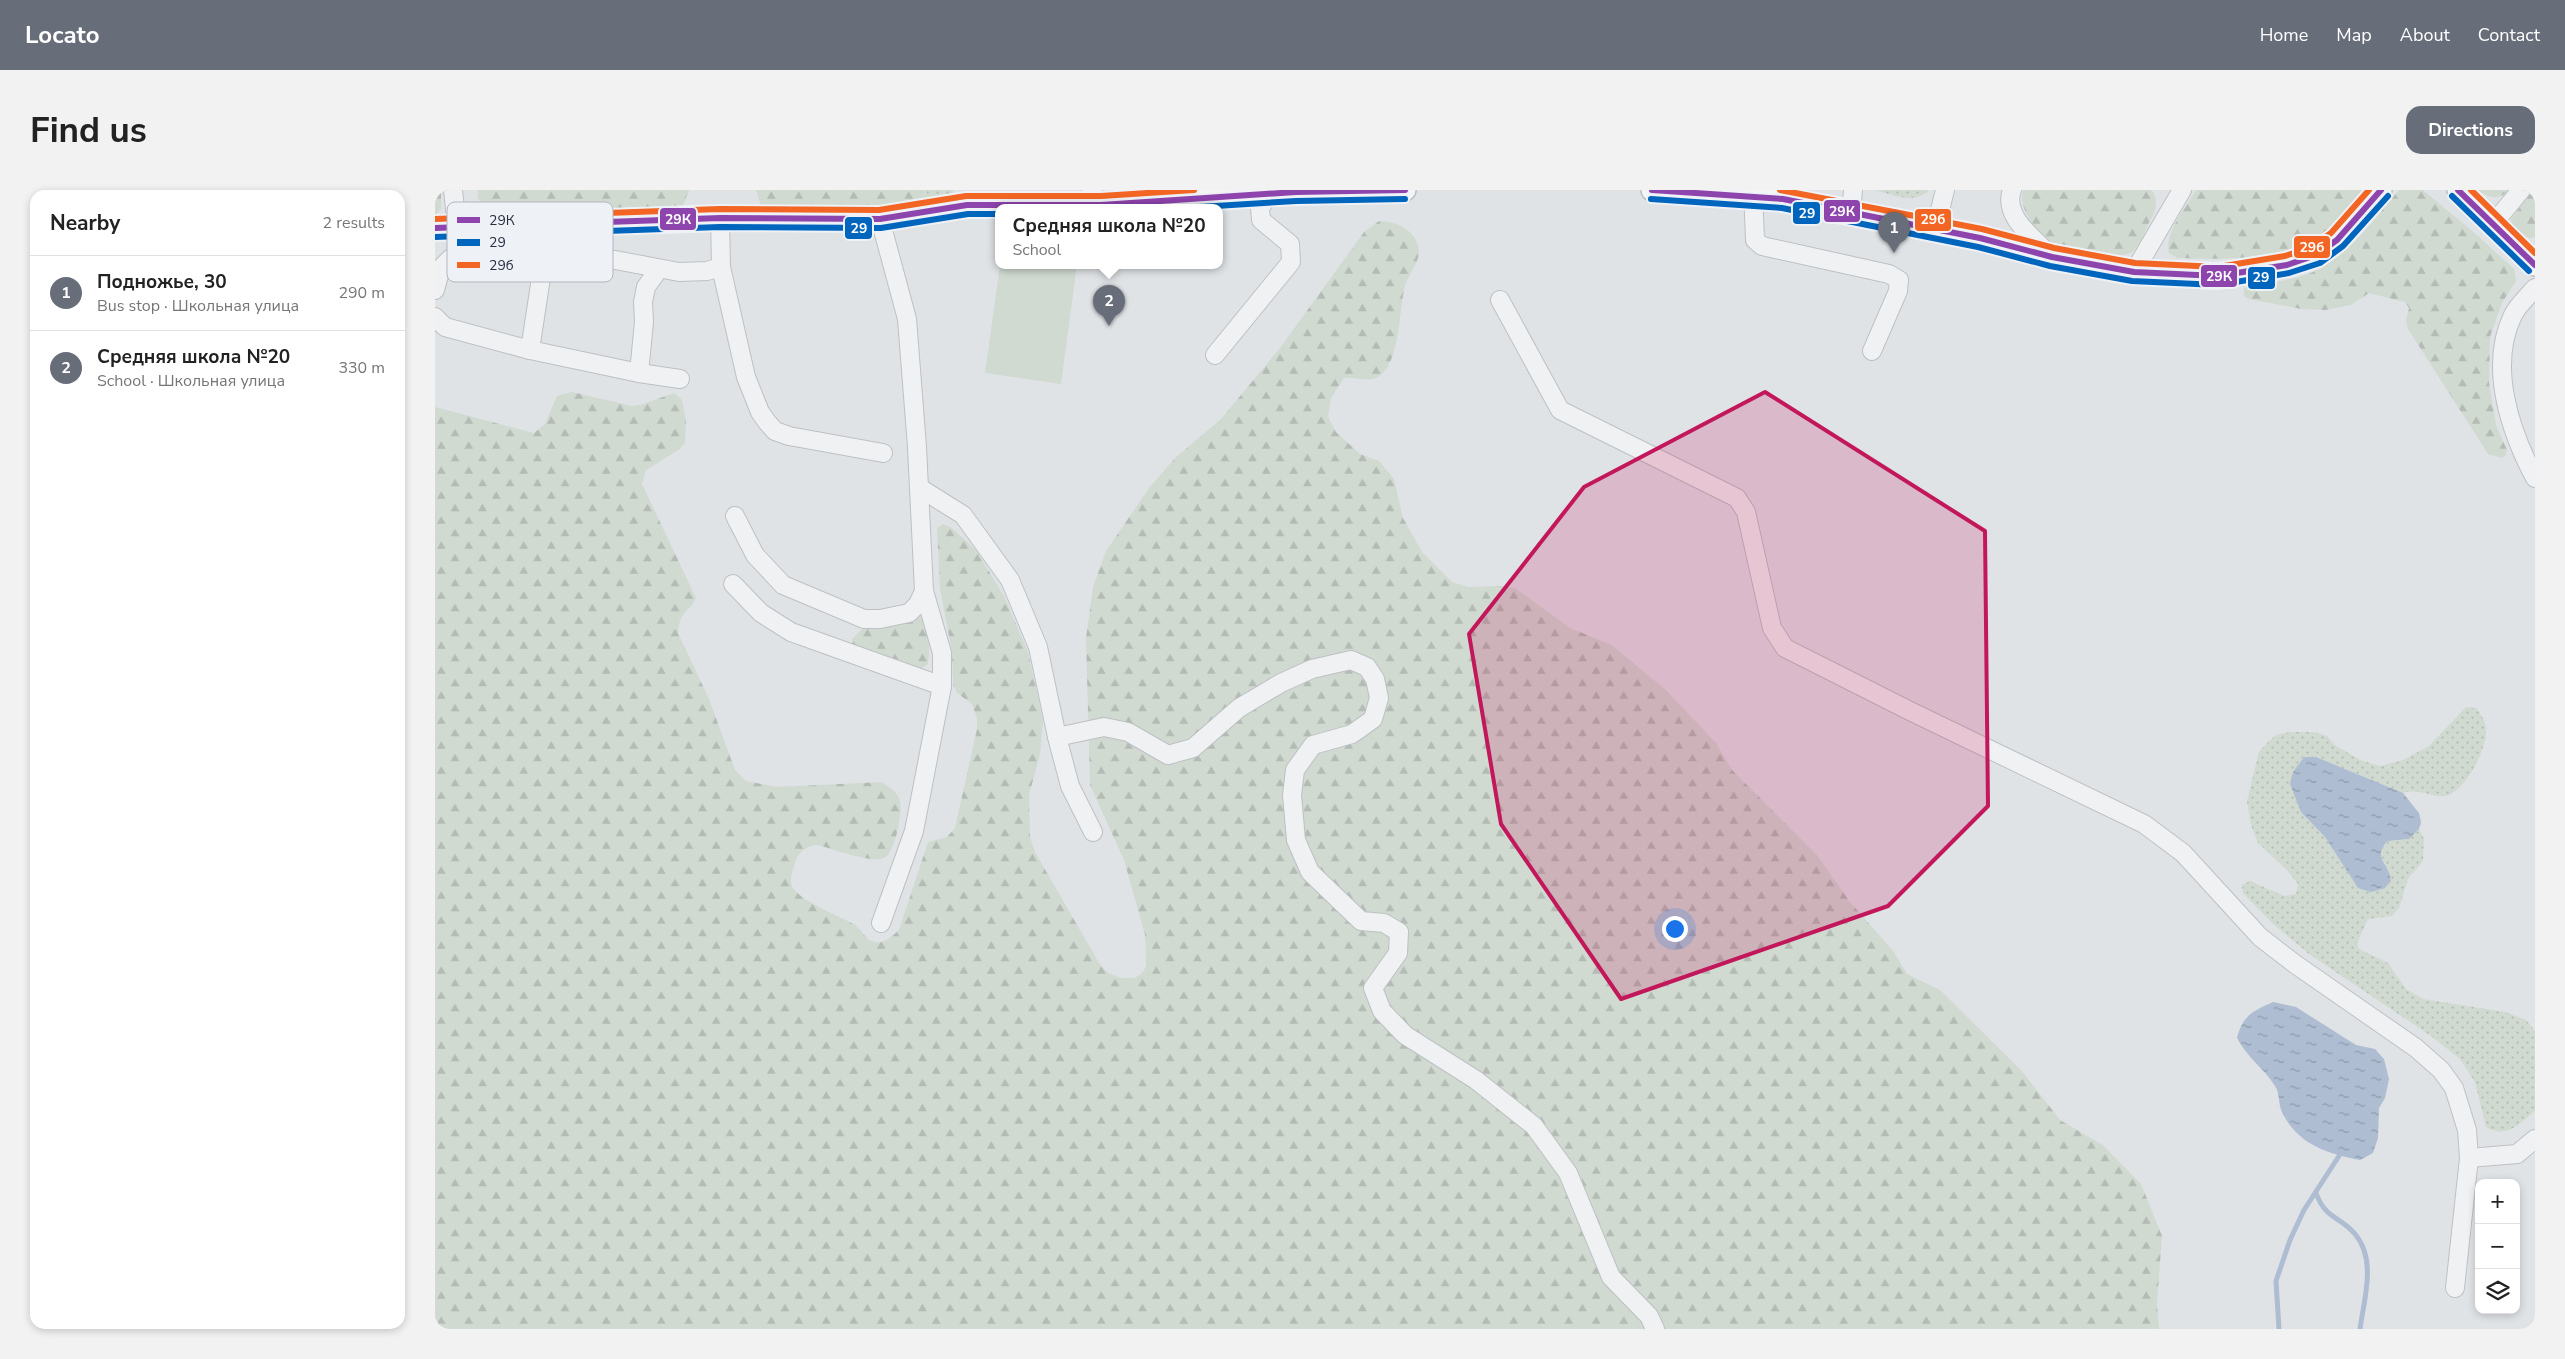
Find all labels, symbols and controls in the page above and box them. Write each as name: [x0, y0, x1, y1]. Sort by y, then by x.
text: Locato: [25, 19, 100, 51]
text: Home: [2260, 23, 2308, 47]
text: Map: [2336, 23, 2372, 47]
text: About: [2400, 23, 2450, 47]
text: Contact: [2478, 23, 2540, 47]
button: Directions: [2406, 106, 2535, 154]
text: Find us: [30, 107, 147, 154]
line badge: 29К: [1823, 199, 1861, 223]
line badge: 29: [1792, 201, 1821, 225]
legend: [447, 202, 613, 282]
text: 29К: [1829, 202, 1856, 221]
popup: [995, 204, 1223, 269]
text: 29: [1799, 204, 1815, 223]
line badge: 29К: [659, 207, 697, 231]
line badge: 29б: [1914, 208, 1952, 232]
text: Nearby: [50, 209, 120, 237]
text: 29К: [665, 210, 692, 229]
text: 29б: [1920, 210, 1946, 229]
text: 29К: [489, 211, 515, 230]
text: 2 results: [323, 212, 385, 234]
pin: 1: [1878, 212, 1910, 253]
text: Средняя школа №20: [1012, 213, 1206, 239]
line badge: 29: [844, 216, 873, 240]
text: 29: [851, 219, 867, 238]
text: 29: [489, 233, 506, 252]
line badge: 29б: [2293, 235, 2331, 259]
text: 29б: [2299, 238, 2325, 257]
text: School: [1012, 239, 1061, 261]
text: 29б: [489, 256, 514, 275]
line badge: 29К: [2200, 264, 2238, 288]
line badge: 29: [2247, 266, 2276, 290]
text: 29К: [2206, 267, 2233, 286]
text: 29: [2253, 268, 2269, 287]
text: Подножье, 30: [97, 269, 227, 295]
text: 1: [61, 282, 71, 304]
text: 290 m: [338, 282, 385, 304]
pin: 2: [1093, 285, 1125, 326]
text: Bus stop · Школьная улица: [97, 295, 299, 317]
text: Средняя школа №20: [97, 344, 290, 370]
text: 2: [61, 357, 71, 379]
text: 330 m: [338, 357, 385, 379]
text: School · Школьная улица: [97, 370, 285, 392]
your location: [1662, 916, 1688, 942]
map controls: [2475, 1179, 2520, 1314]
button: +: [2475, 1179, 2520, 1224]
button: −: [2475, 1224, 2520, 1269]
button: layers: [2475, 1269, 2520, 1314]

